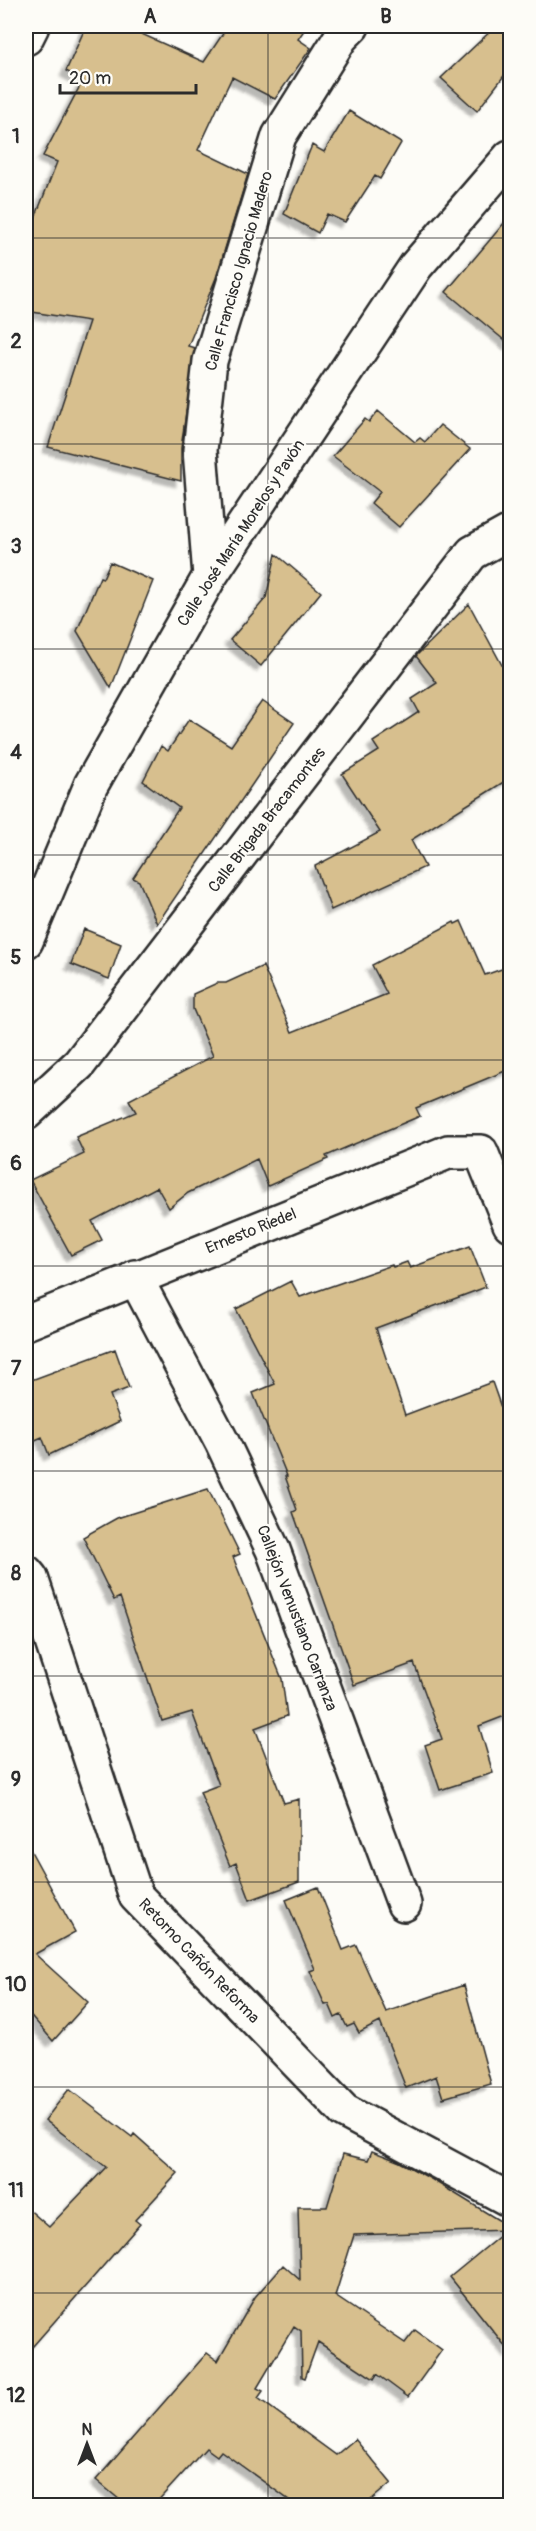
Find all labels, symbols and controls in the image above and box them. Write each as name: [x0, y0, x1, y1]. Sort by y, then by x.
text: A: [144, 4, 157, 29]
text: B: [380, 4, 392, 29]
scale bar: [60, 57, 196, 95]
text: 20 m: [69, 67, 111, 90]
text: 1: [12, 124, 20, 149]
street label: Calle Francisco Ignacio Madero: [201, 168, 277, 373]
text: 2: [10, 329, 22, 354]
street label: Calle José María Morelos y Pavón: [173, 436, 309, 630]
text: 3: [10, 534, 22, 559]
text: 4: [10, 740, 22, 765]
street label: Calle Brigada Bracamontes: [204, 743, 330, 897]
text: 5: [11, 945, 22, 970]
text: 6: [10, 1151, 22, 1176]
street label: Ernesto Riedel: [203, 1204, 299, 1258]
text: 7: [11, 1356, 22, 1381]
street label: Callejón Venustiano Carranza: [252, 1522, 342, 1714]
text: 8: [11, 1561, 21, 1586]
text: 9: [11, 1767, 21, 1792]
street label: Retorno Cañón Reforma: [134, 1894, 264, 2028]
text: 10: [5, 1972, 27, 1997]
text: 11: [8, 2178, 24, 2203]
text: 12: [7, 2383, 26, 2408]
north arrow: [57, 2414, 117, 2474]
text: N: [82, 2420, 93, 2440]

